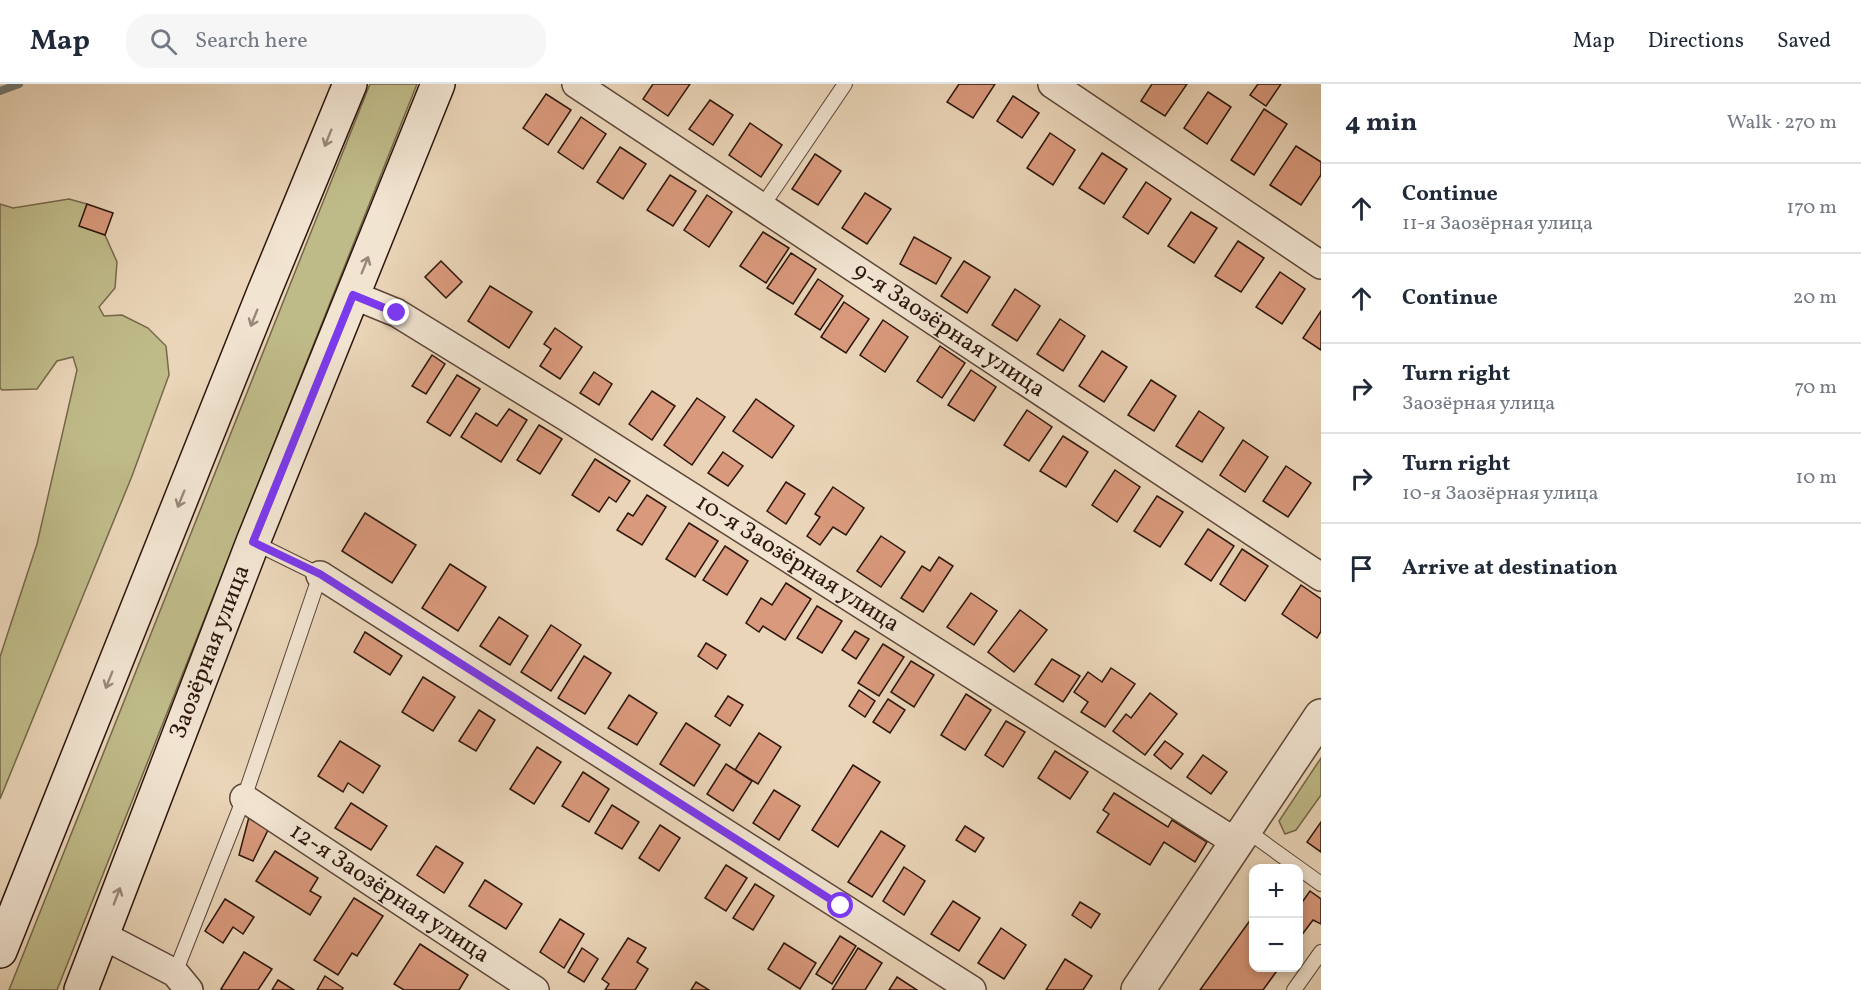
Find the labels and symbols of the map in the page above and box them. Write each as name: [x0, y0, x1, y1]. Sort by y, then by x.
one-way arrow: [322, 128, 333, 147]
street label: 9-я Заозёрная улица: [846, 255, 1052, 407]
one-way arrow: [360, 257, 371, 275]
route end: [383, 299, 409, 325]
one-way arrow: [248, 309, 259, 327]
street label: 10-я Заозёрная улица: [689, 486, 906, 641]
one-way arrow: [175, 490, 186, 508]
street label: Заозёрная улица: [162, 560, 260, 744]
one-way arrow: [103, 671, 114, 689]
street label: 12-я Заозёрная улица: [282, 815, 496, 972]
one-way arrow: [112, 888, 123, 906]
route start: [827, 892, 853, 918]

